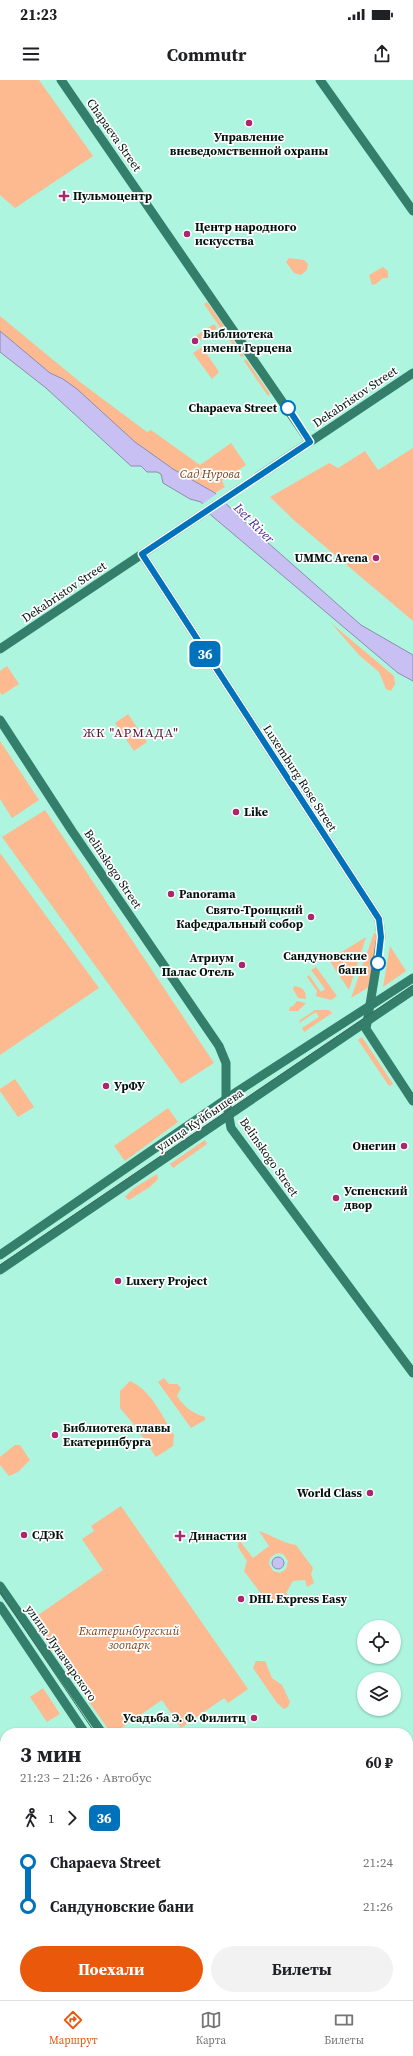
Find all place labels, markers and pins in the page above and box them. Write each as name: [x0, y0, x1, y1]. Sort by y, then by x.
marker: Управление вневедомственной охраны: [244, 118, 254, 128]
place label: Управление вневедомственной охраны: [170, 129, 328, 159]
place label: Пульмоцентр: [73, 188, 152, 204]
marker: Пульмоцентр: [58, 190, 70, 202]
place label: Центр народного искусства: [195, 219, 297, 249]
marker: Центр народного искусства: [182, 229, 192, 239]
place label: Библиотека имени Герцена: [203, 326, 292, 356]
marker: Библиотека имени Герцена: [190, 336, 200, 346]
place label: Chapaeva Street: [188, 400, 278, 416]
marker: Chapaeva Street: [280, 400, 296, 416]
place label: UMMC Arena: [295, 550, 369, 566]
marker: UMMC Arena: [371, 553, 381, 563]
place label: Like: [244, 804, 268, 820]
marker: Like: [231, 807, 241, 817]
place label: Panorama: [179, 886, 236, 902]
marker: Panorama: [166, 889, 176, 899]
place label: Свято-Троицкий Кафедральный собор: [176, 902, 303, 932]
marker: Свято-Троицкий Кафедральный собор: [306, 912, 316, 922]
place label: Сандуновские бани: [283, 948, 367, 978]
place label: Атриум Палас Отель: [162, 950, 235, 980]
marker: Сандуновские бани: [370, 955, 386, 971]
marker: Атриум Палас Отель: [237, 960, 247, 970]
place label: УрФУ: [114, 1078, 145, 1094]
marker: УрФУ: [101, 1081, 111, 1091]
place label: Онегин: [352, 1138, 396, 1154]
marker: Онегин: [399, 1141, 409, 1151]
place label: Успенский двор: [344, 1183, 408, 1213]
marker: Успенский двор: [331, 1193, 341, 1203]
place label: Luxery Project: [126, 1273, 208, 1289]
marker: Luxery Project: [113, 1276, 123, 1286]
place label: Библиотека главы Екатеринбурга: [63, 1420, 171, 1450]
marker: Библиотека главы Екатеринбурга: [50, 1430, 60, 1440]
place label: World Class: [297, 1485, 363, 1501]
marker: World Class: [365, 1488, 375, 1498]
place label: СДЭК: [32, 1527, 64, 1543]
place label: Династия: [189, 1528, 247, 1544]
marker: СДЭК: [19, 1530, 29, 1540]
marker: Династия: [174, 1530, 186, 1542]
place label: DHL Express Easy: [249, 1591, 348, 1607]
marker: DHL Express Easy: [236, 1594, 246, 1604]
place label: Усадьба Э. Ф. Филитц: [123, 1710, 246, 1726]
marker: Усадьба Э. Ф. Филитц: [249, 1713, 259, 1723]

